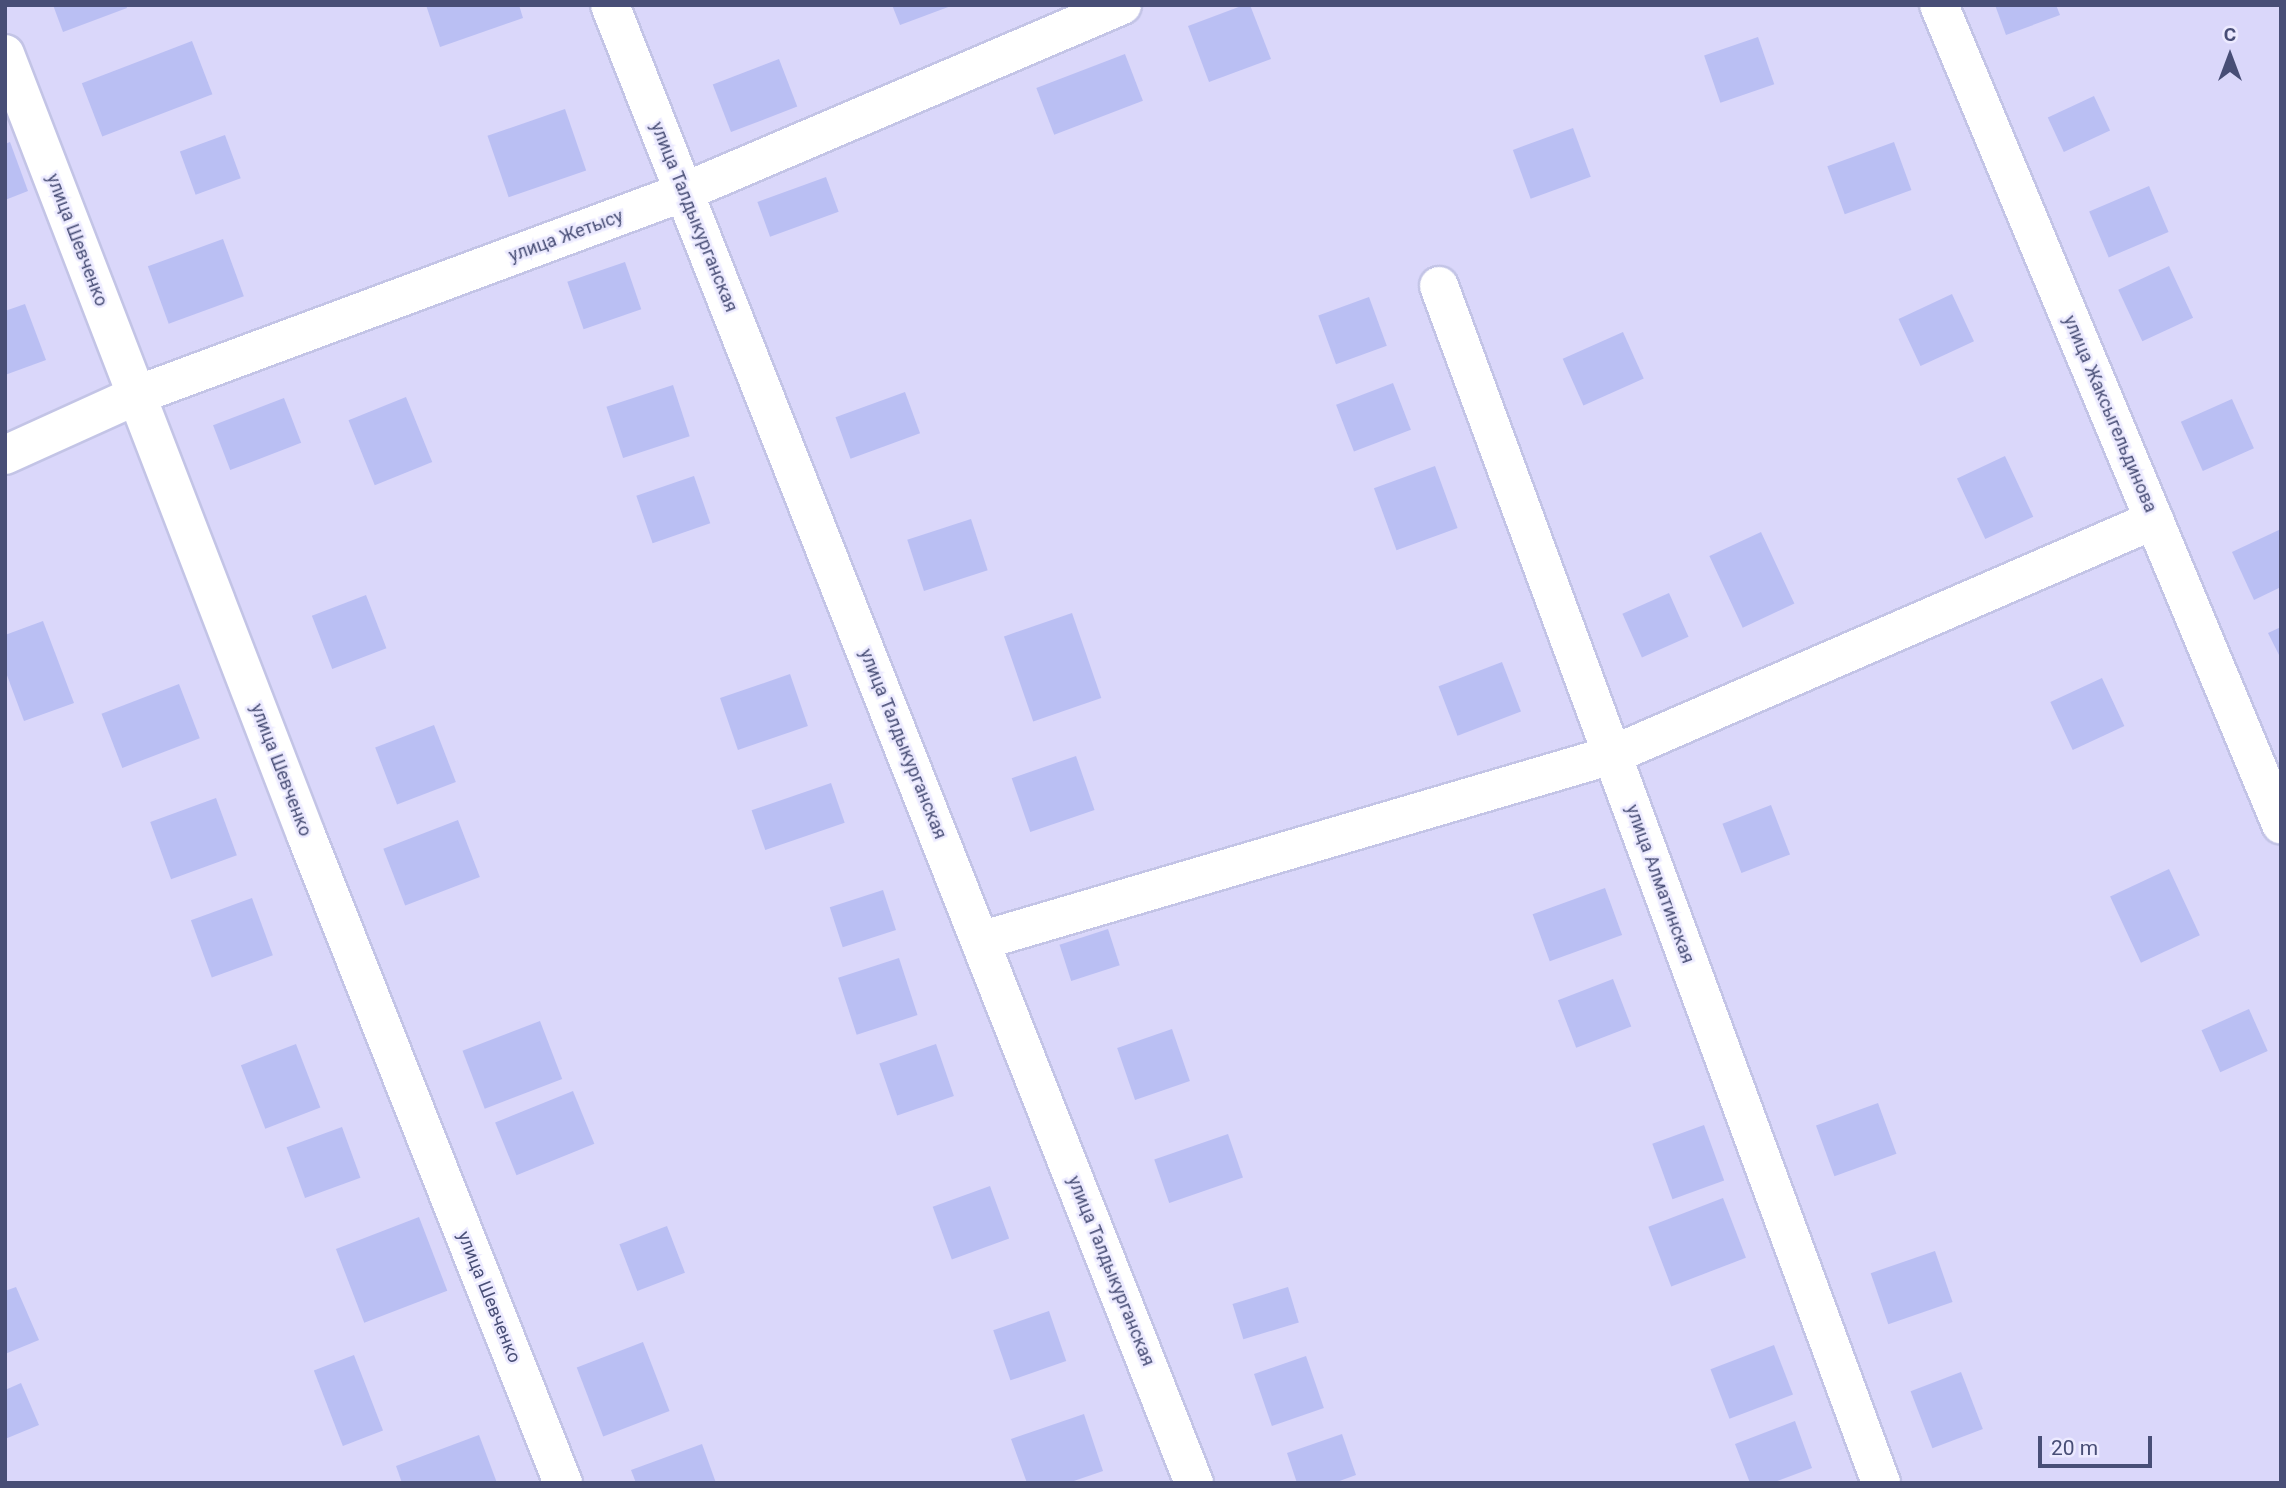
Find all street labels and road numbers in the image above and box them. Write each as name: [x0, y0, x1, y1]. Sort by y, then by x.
street label: улица Талдыкурганская: [646, 119, 742, 315]
street label: улица Шевченко: [42, 171, 112, 309]
street label: улица Жетысу: [506, 205, 626, 267]
street label: улица Жаксыгельдинова: [2059, 312, 2161, 516]
street label: улица Талдыкурганская: [855, 646, 951, 842]
street label: улица Шевченко: [246, 701, 316, 839]
street label: улица Алматинская: [1621, 802, 1699, 966]
street label: улица Талдыкурганская: [1063, 1173, 1159, 1369]
street label: улица Шевченко: [453, 1228, 525, 1366]

